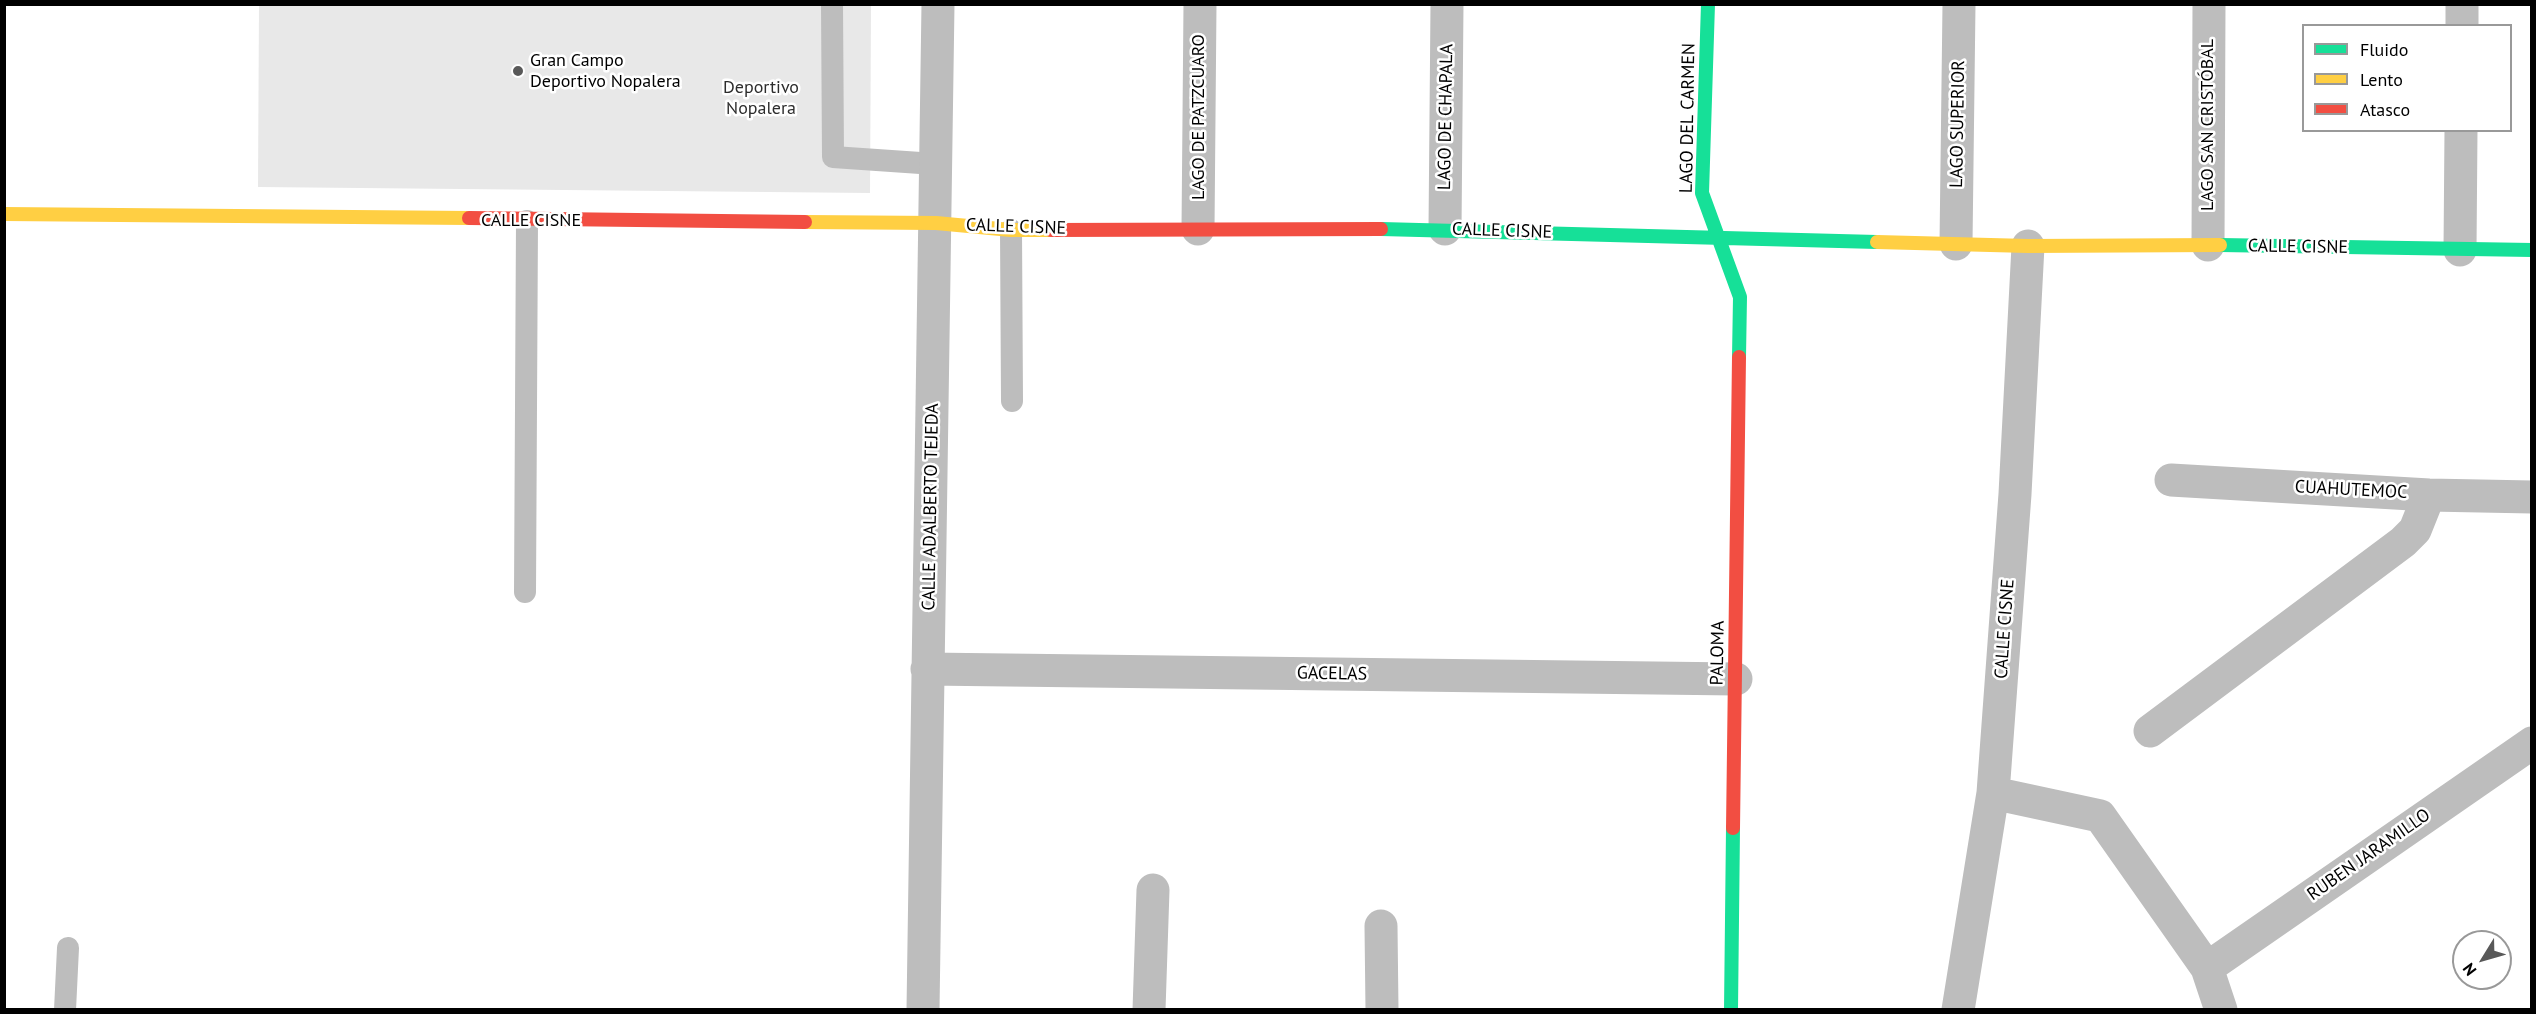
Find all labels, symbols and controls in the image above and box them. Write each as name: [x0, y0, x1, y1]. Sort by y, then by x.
legend: [2302, 24, 2512, 132]
street label: LAGO DE PATZCUARO: [1188, 34, 1210, 200]
text: Fluido: [2360, 38, 2408, 61]
street label: LAGO SAN CRISTÓBAL: [2197, 39, 2219, 211]
street label: LAGO DEL CARMEN: [1676, 43, 1700, 193]
street label: LAGO DE CHAPALA: [1434, 44, 1458, 190]
place label: Gran Campo Deportivo Nopalera: [530, 50, 681, 92]
street label: LAGO SUPERIOR: [1946, 60, 1970, 188]
marker: Gran Campo Deportivo Nopalera: [511, 64, 525, 78]
text: Lento: [2360, 68, 2403, 91]
park label: Deportivo Nopalera: [723, 77, 799, 119]
text: Atasco: [2360, 98, 2410, 121]
street label: CALLE CISNE: [481, 210, 581, 232]
street label: CALLE CISNE: [966, 214, 1066, 240]
street label: CALLE CISNE: [1452, 218, 1552, 244]
street label: CALLE CISNE: [2248, 235, 2348, 259]
street label: CALLE ADALBERTO TEJEDA: [918, 403, 944, 611]
street label: CUAHUTEMOC: [2294, 476, 2408, 504]
street label: CALLE CISNE: [1991, 578, 2019, 680]
street label: PALOMA: [1707, 620, 1729, 686]
street label: GACELAS: [1297, 663, 1367, 685]
street label: RUBEN JARAMILLO: [2303, 804, 2435, 906]
north arrow: [2452, 930, 2512, 990]
text: N: [2458, 959, 2480, 980]

